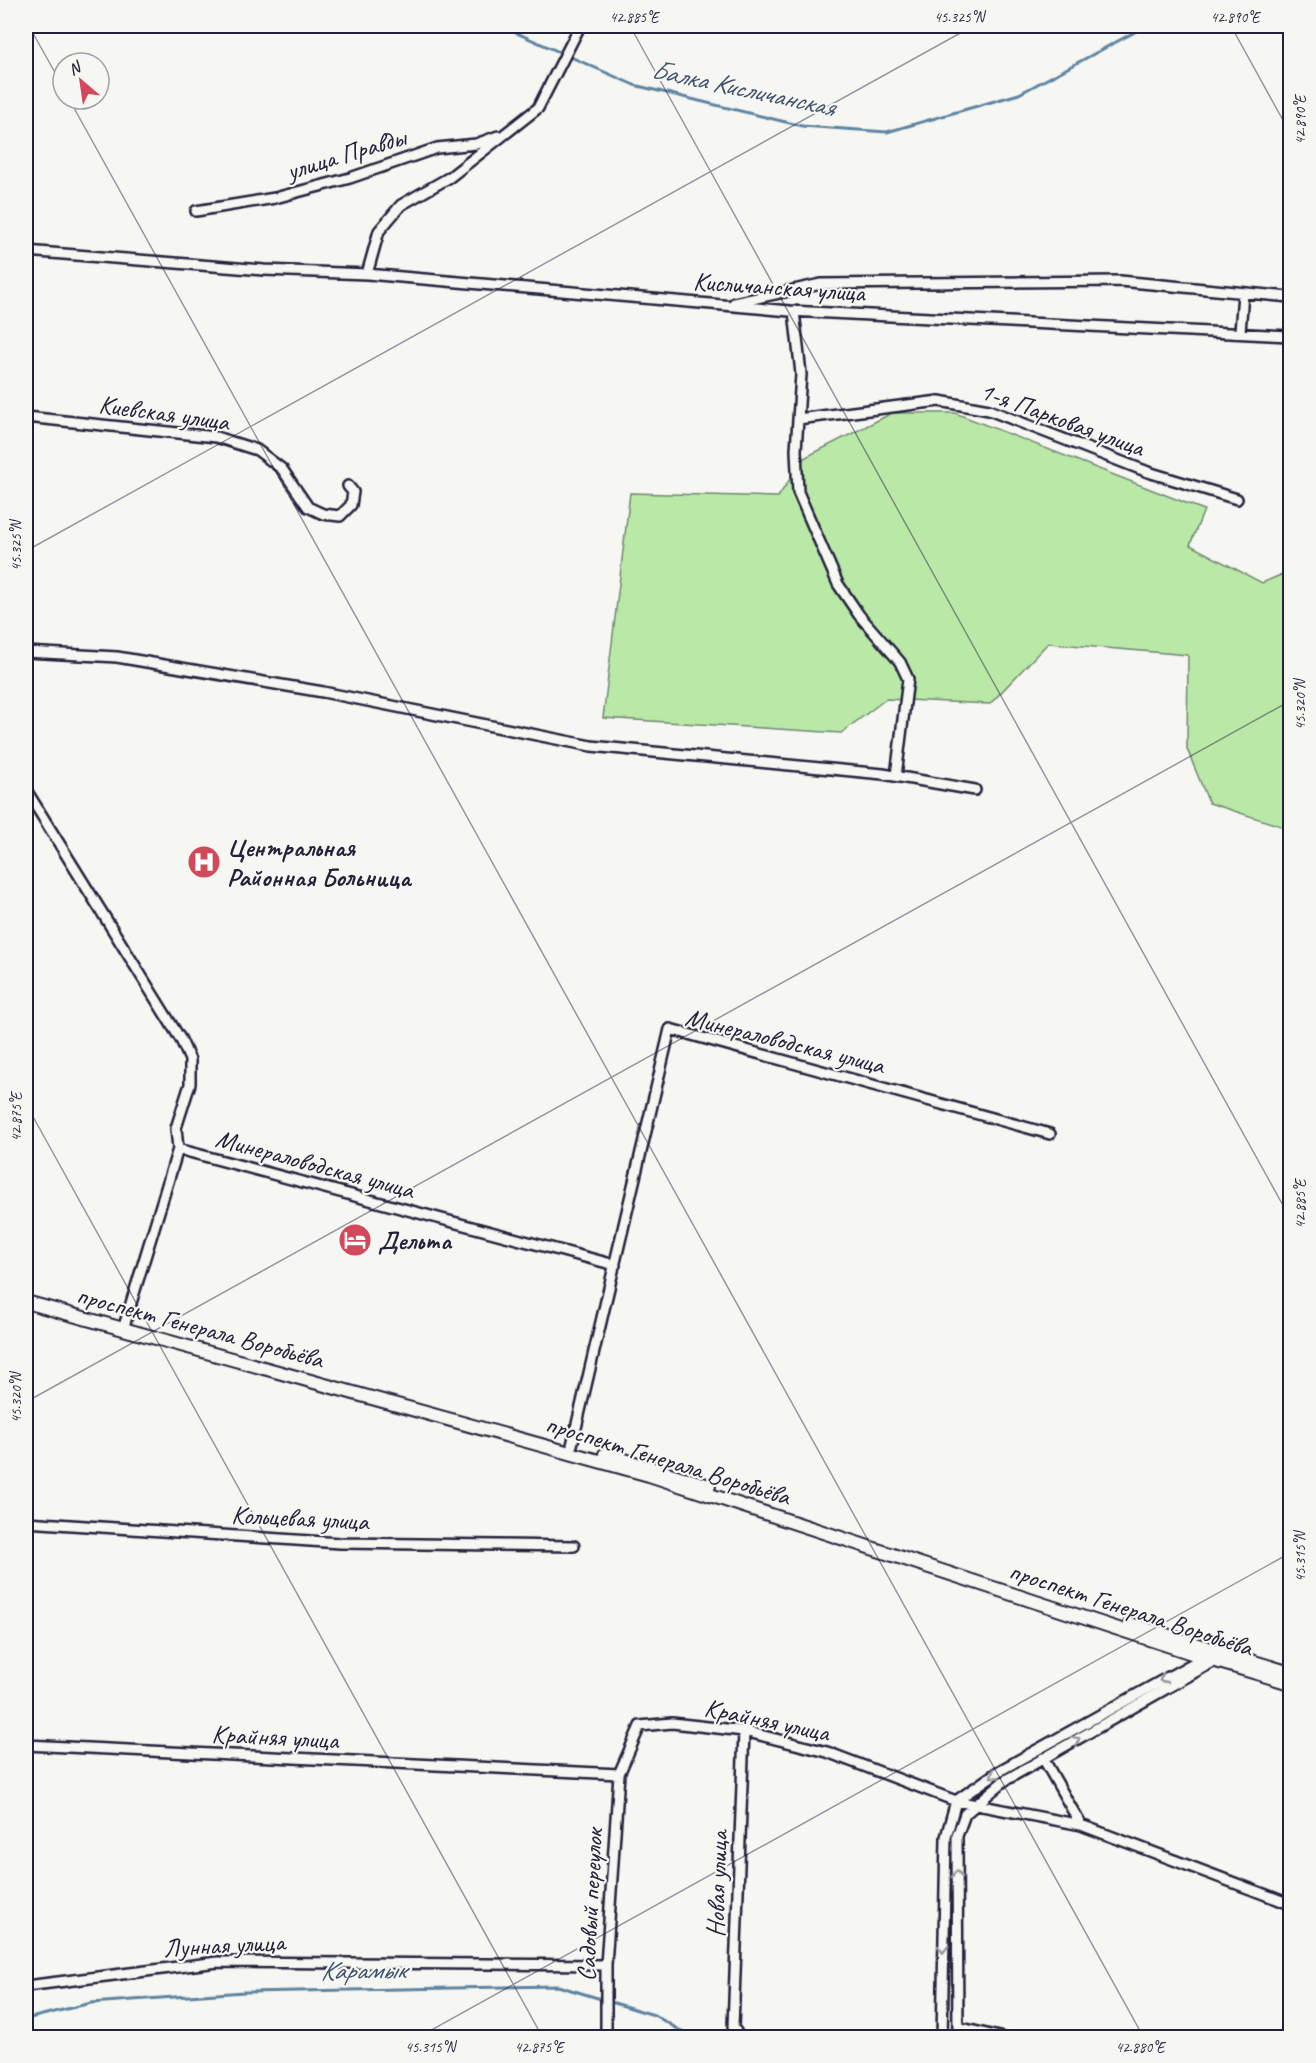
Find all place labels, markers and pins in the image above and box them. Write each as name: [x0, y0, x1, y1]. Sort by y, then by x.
place label: Центральная Районная Больница: [227, 831, 413, 894]
hospital icon: Центральная Районная Больница: [186, 844, 222, 880]
hotel icon: Дельта: [337, 1222, 373, 1258]
place label: Дельта: [378, 1224, 453, 1257]

